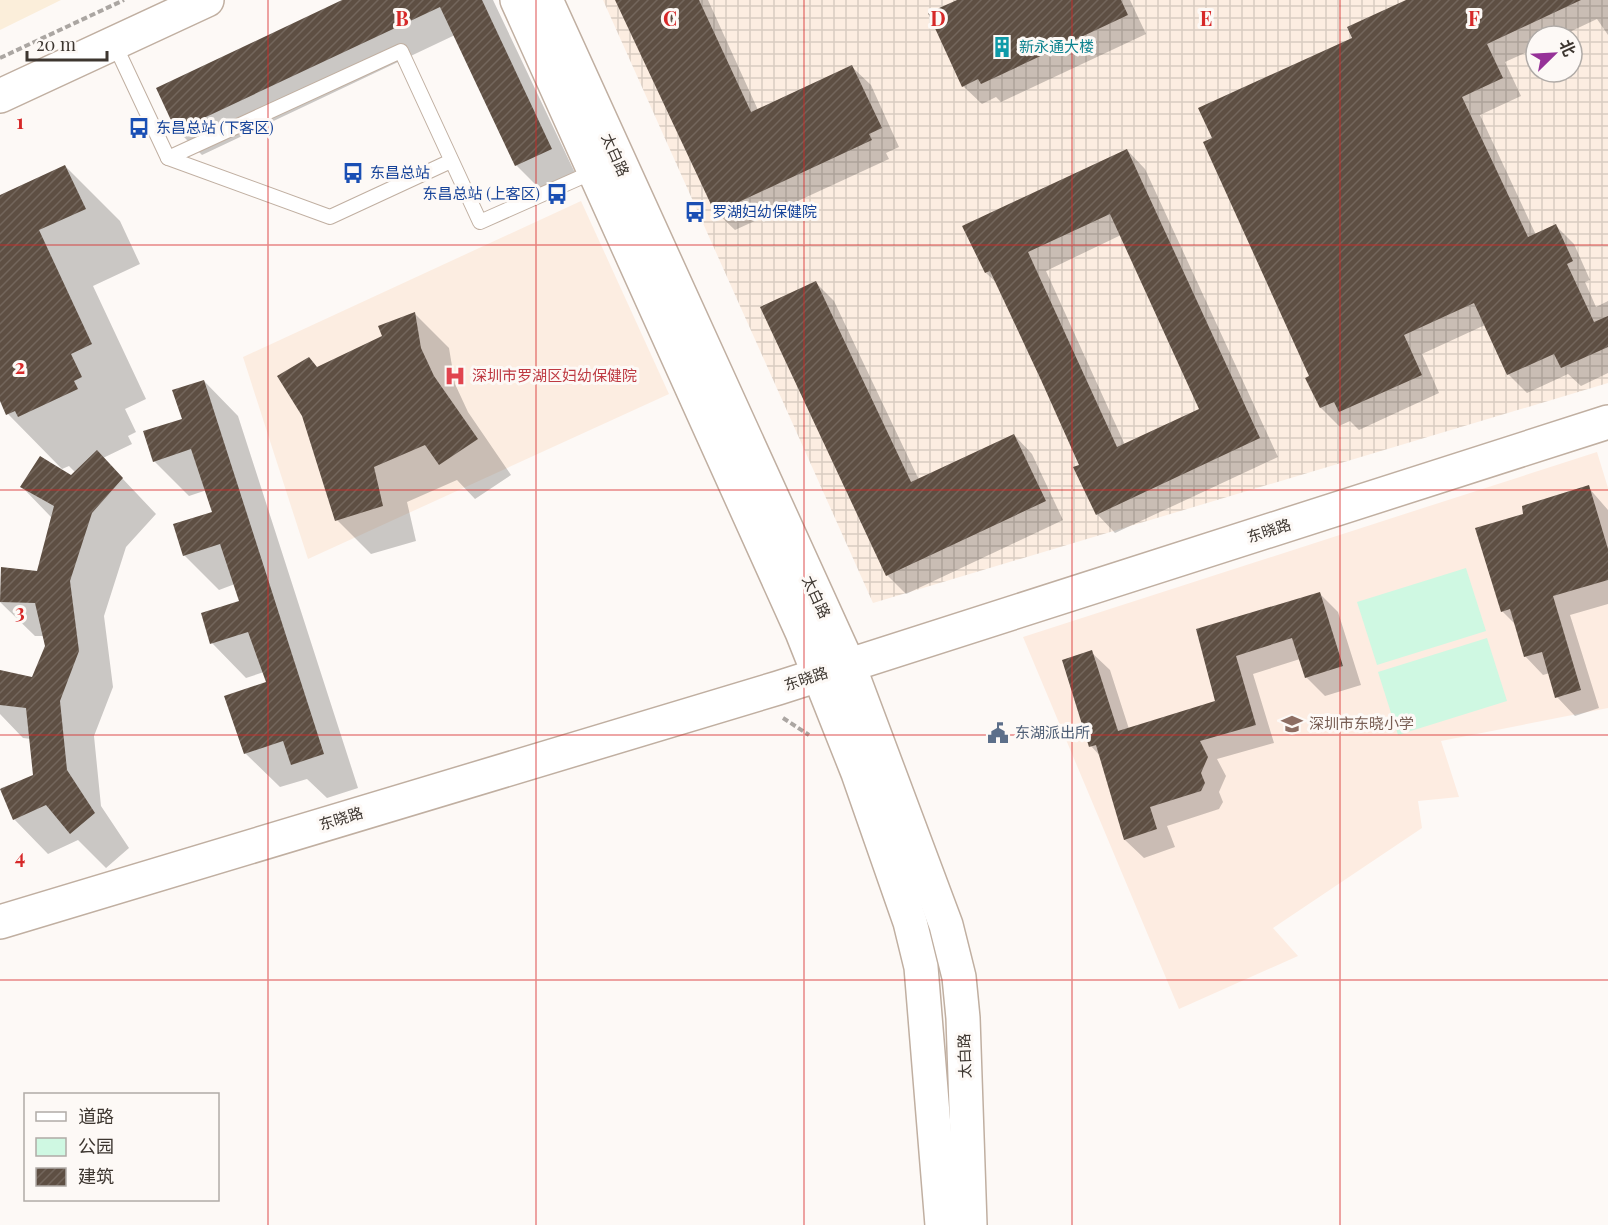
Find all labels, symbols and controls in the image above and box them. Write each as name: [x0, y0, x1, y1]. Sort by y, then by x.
text: B: [395, 4, 409, 31]
text: C: [663, 4, 677, 31]
text: D: [930, 4, 946, 31]
text: E: [1200, 4, 1212, 31]
text: F: [1468, 4, 1480, 31]
scale bar: [27, 24, 106, 62]
north arrow: [1524, 24, 1584, 84]
text: 20 m: [36, 32, 76, 56]
building icon: 新永通大楼: [990, 35, 1014, 59]
place label: 新永通大楼: [1019, 36, 1094, 56]
text: 北: [1555, 36, 1581, 59]
text: 1: [16, 107, 24, 134]
bus stop icon: 东昌总站 (下客区): [127, 116, 151, 140]
place label: 东昌总站 (下客区): [156, 117, 274, 137]
street label: 太白路: [598, 130, 634, 179]
bus stop icon: 东昌总站: [341, 161, 365, 185]
place label: 东昌总站: [370, 162, 430, 182]
bus stop icon: 东昌总站 (上客区): [545, 182, 569, 206]
place label: 东昌总站 (上客区): [422, 183, 540, 203]
bus stop icon: 罗湖妇幼保健院: [683, 200, 707, 224]
place label: 罗湖妇幼保健院: [712, 201, 817, 221]
text: 2: [15, 352, 25, 379]
hospital icon: 深圳市罗湖区妇幼保健院: [443, 364, 467, 388]
place label: 深圳市罗湖区妇幼保健院: [472, 365, 637, 385]
street label: 东晓路: [1244, 514, 1293, 547]
street label: 太白路: [798, 572, 835, 621]
text: 3: [15, 597, 25, 624]
street label: 东晓路: [781, 662, 830, 695]
school or university icon: 深圳市东晓小学: [1280, 712, 1304, 736]
place label: 深圳市东晓小学: [1309, 713, 1414, 733]
public building icon: 东湖派出所: [986, 721, 1010, 745]
place label: 东湖派出所: [1015, 722, 1090, 742]
street label: 东晓路: [316, 802, 365, 834]
text: 4: [15, 842, 25, 869]
street label: 太白路: [953, 1033, 975, 1079]
legend: [24, 1093, 219, 1201]
text: 道路: [78, 1104, 114, 1128]
text: 公园: [78, 1134, 114, 1158]
text: 建筑: [78, 1164, 114, 1188]

